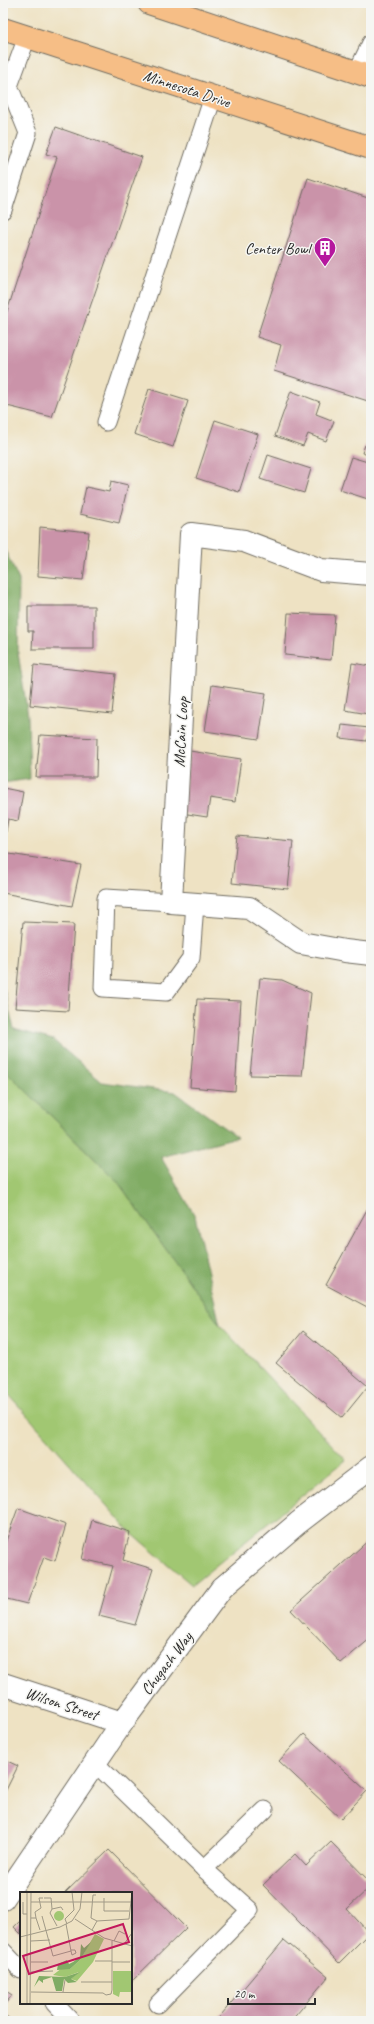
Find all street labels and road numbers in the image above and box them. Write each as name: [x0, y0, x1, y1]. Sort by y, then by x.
street label: Minnesota Drive: [141, 66, 234, 113]
street label: McCain Loop: [169, 696, 193, 768]
street label: Chugach Way: [137, 1627, 198, 1699]
street label: Wilson Street: [23, 1683, 103, 1726]

